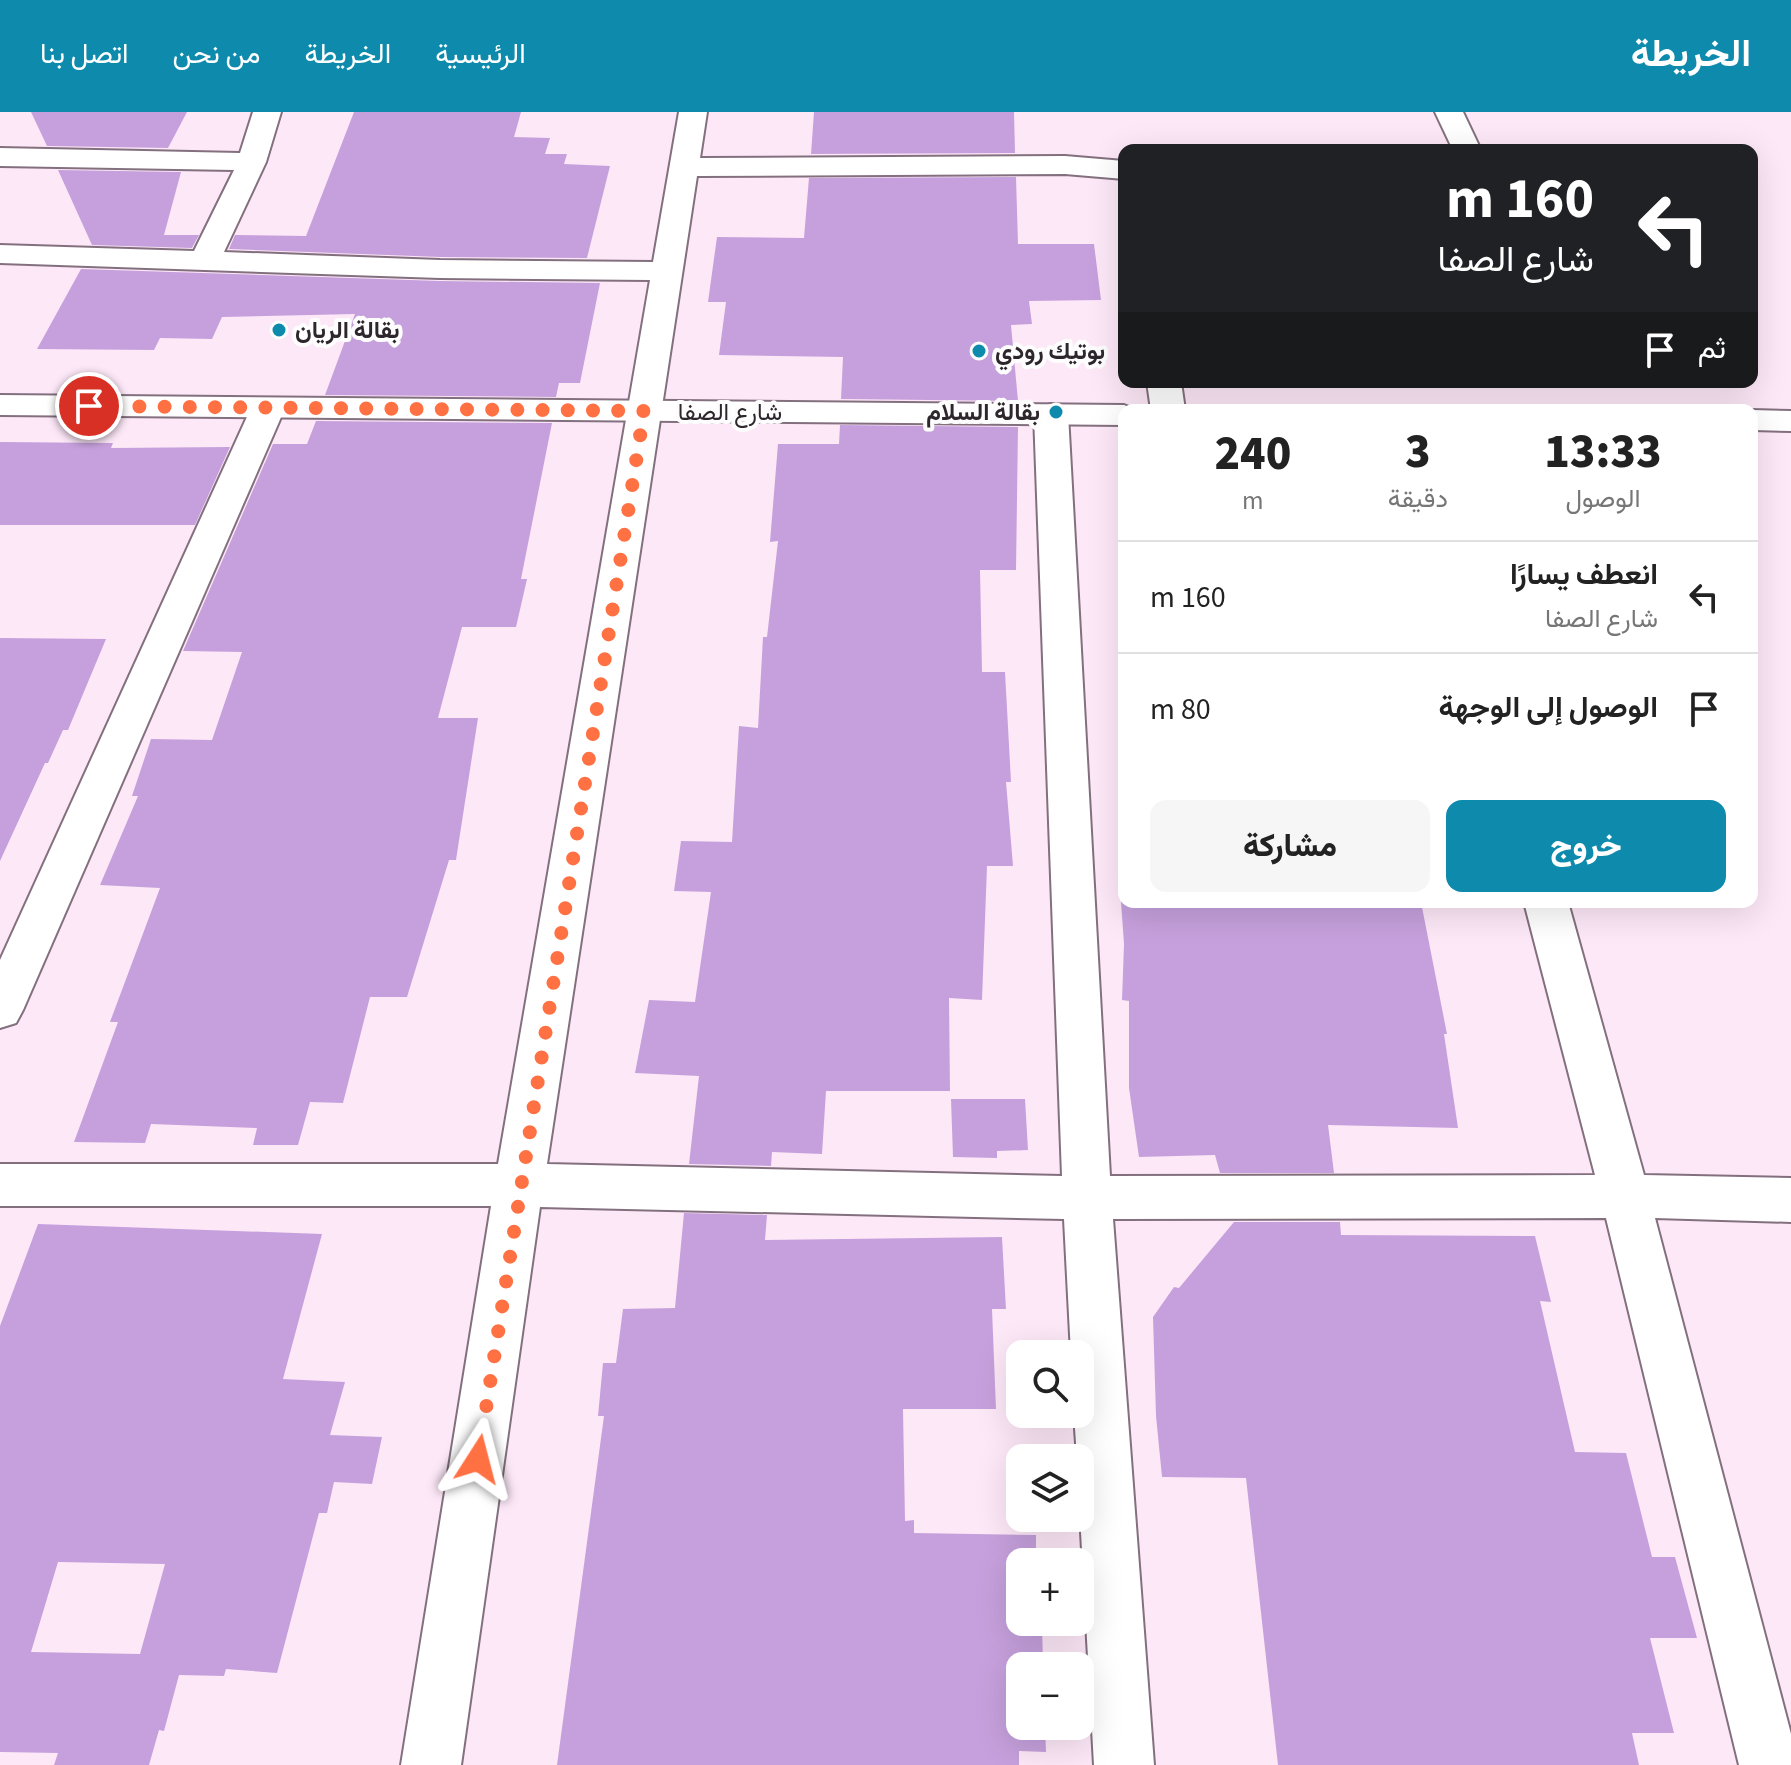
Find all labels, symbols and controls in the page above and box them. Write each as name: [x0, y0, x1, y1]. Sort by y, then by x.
text: الخريطة: [1631, 27, 1751, 81]
text: اتصل بنا: [40, 34, 129, 74]
text: من نحن: [173, 34, 261, 74]
text: الخريطة: [305, 34, 391, 74]
text: الرئيسية: [435, 34, 526, 74]
text: 160 m: [1446, 160, 1594, 239]
icon: left: [1622, 176, 1726, 280]
text: شارع الصفا: [1437, 234, 1594, 285]
place label: بقالة الريان: [295, 313, 400, 348]
marker: بقالة الريان: [270, 321, 288, 339]
text: ثم: [1698, 327, 1726, 370]
icon: arrive: [1638, 328, 1682, 372]
place label: بوتيك رودي: [995, 334, 1105, 371]
marker: بوتيك رودي: [970, 342, 988, 360]
pin: [55, 372, 123, 440]
icon: arrive: [67, 384, 111, 428]
street label: شارع الصفا: [678, 395, 782, 430]
place label: بقالة السلام: [926, 395, 1040, 430]
marker: بقالة السلام: [1047, 403, 1065, 421]
text: 3: [1405, 418, 1431, 486]
text: 13:33: [1544, 418, 1662, 486]
text: 240: [1214, 420, 1291, 488]
text: دقيقة: [1388, 480, 1448, 517]
text: الوصول: [1565, 480, 1640, 517]
text: m: [1242, 482, 1264, 519]
text: انعطف يسارًا: [1510, 553, 1658, 596]
icon: left: [1682, 575, 1726, 619]
text: 160 m: [1150, 576, 1226, 619]
text: شارع الصفا: [1545, 600, 1658, 637]
text: الوصول إلى الوجهة: [1439, 686, 1658, 729]
icon: arrive: [1682, 687, 1726, 731]
text: 80 m: [1150, 688, 1211, 731]
button: مشاركة: [1150, 800, 1430, 892]
button: خروج: [1446, 800, 1726, 892]
map controls: [1006, 1340, 1094, 1740]
button: search: [1006, 1340, 1094, 1428]
position arrow: [436, 1417, 520, 1501]
button: layers: [1006, 1444, 1094, 1532]
button: +: [1006, 1548, 1094, 1636]
button: −: [1006, 1652, 1094, 1740]

